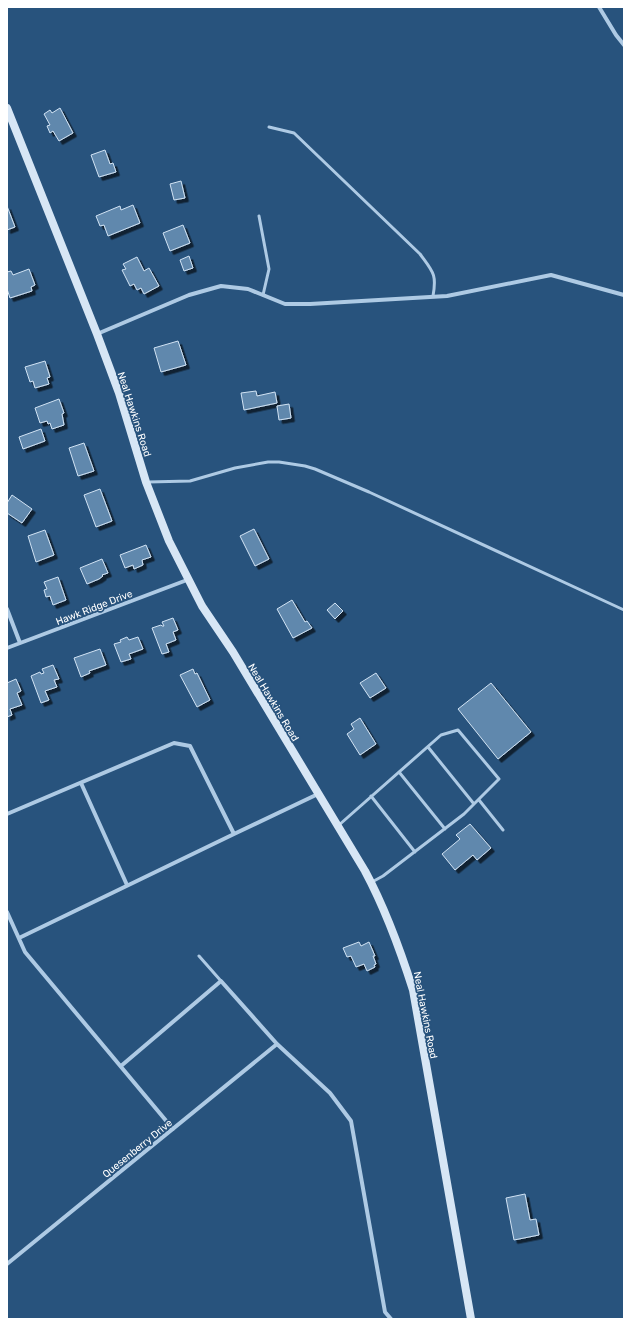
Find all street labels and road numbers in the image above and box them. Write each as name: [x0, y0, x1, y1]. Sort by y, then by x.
street label: Neal Hawkins Road: [115, 370, 153, 458]
street label: Hawk Ridge Drive: [54, 588, 135, 628]
street label: Neal Hawkins Road: [245, 661, 301, 744]
street label: Neal Hawkins Road: [411, 971, 439, 1060]
street label: Quesenberry Drive: [100, 1117, 175, 1181]

